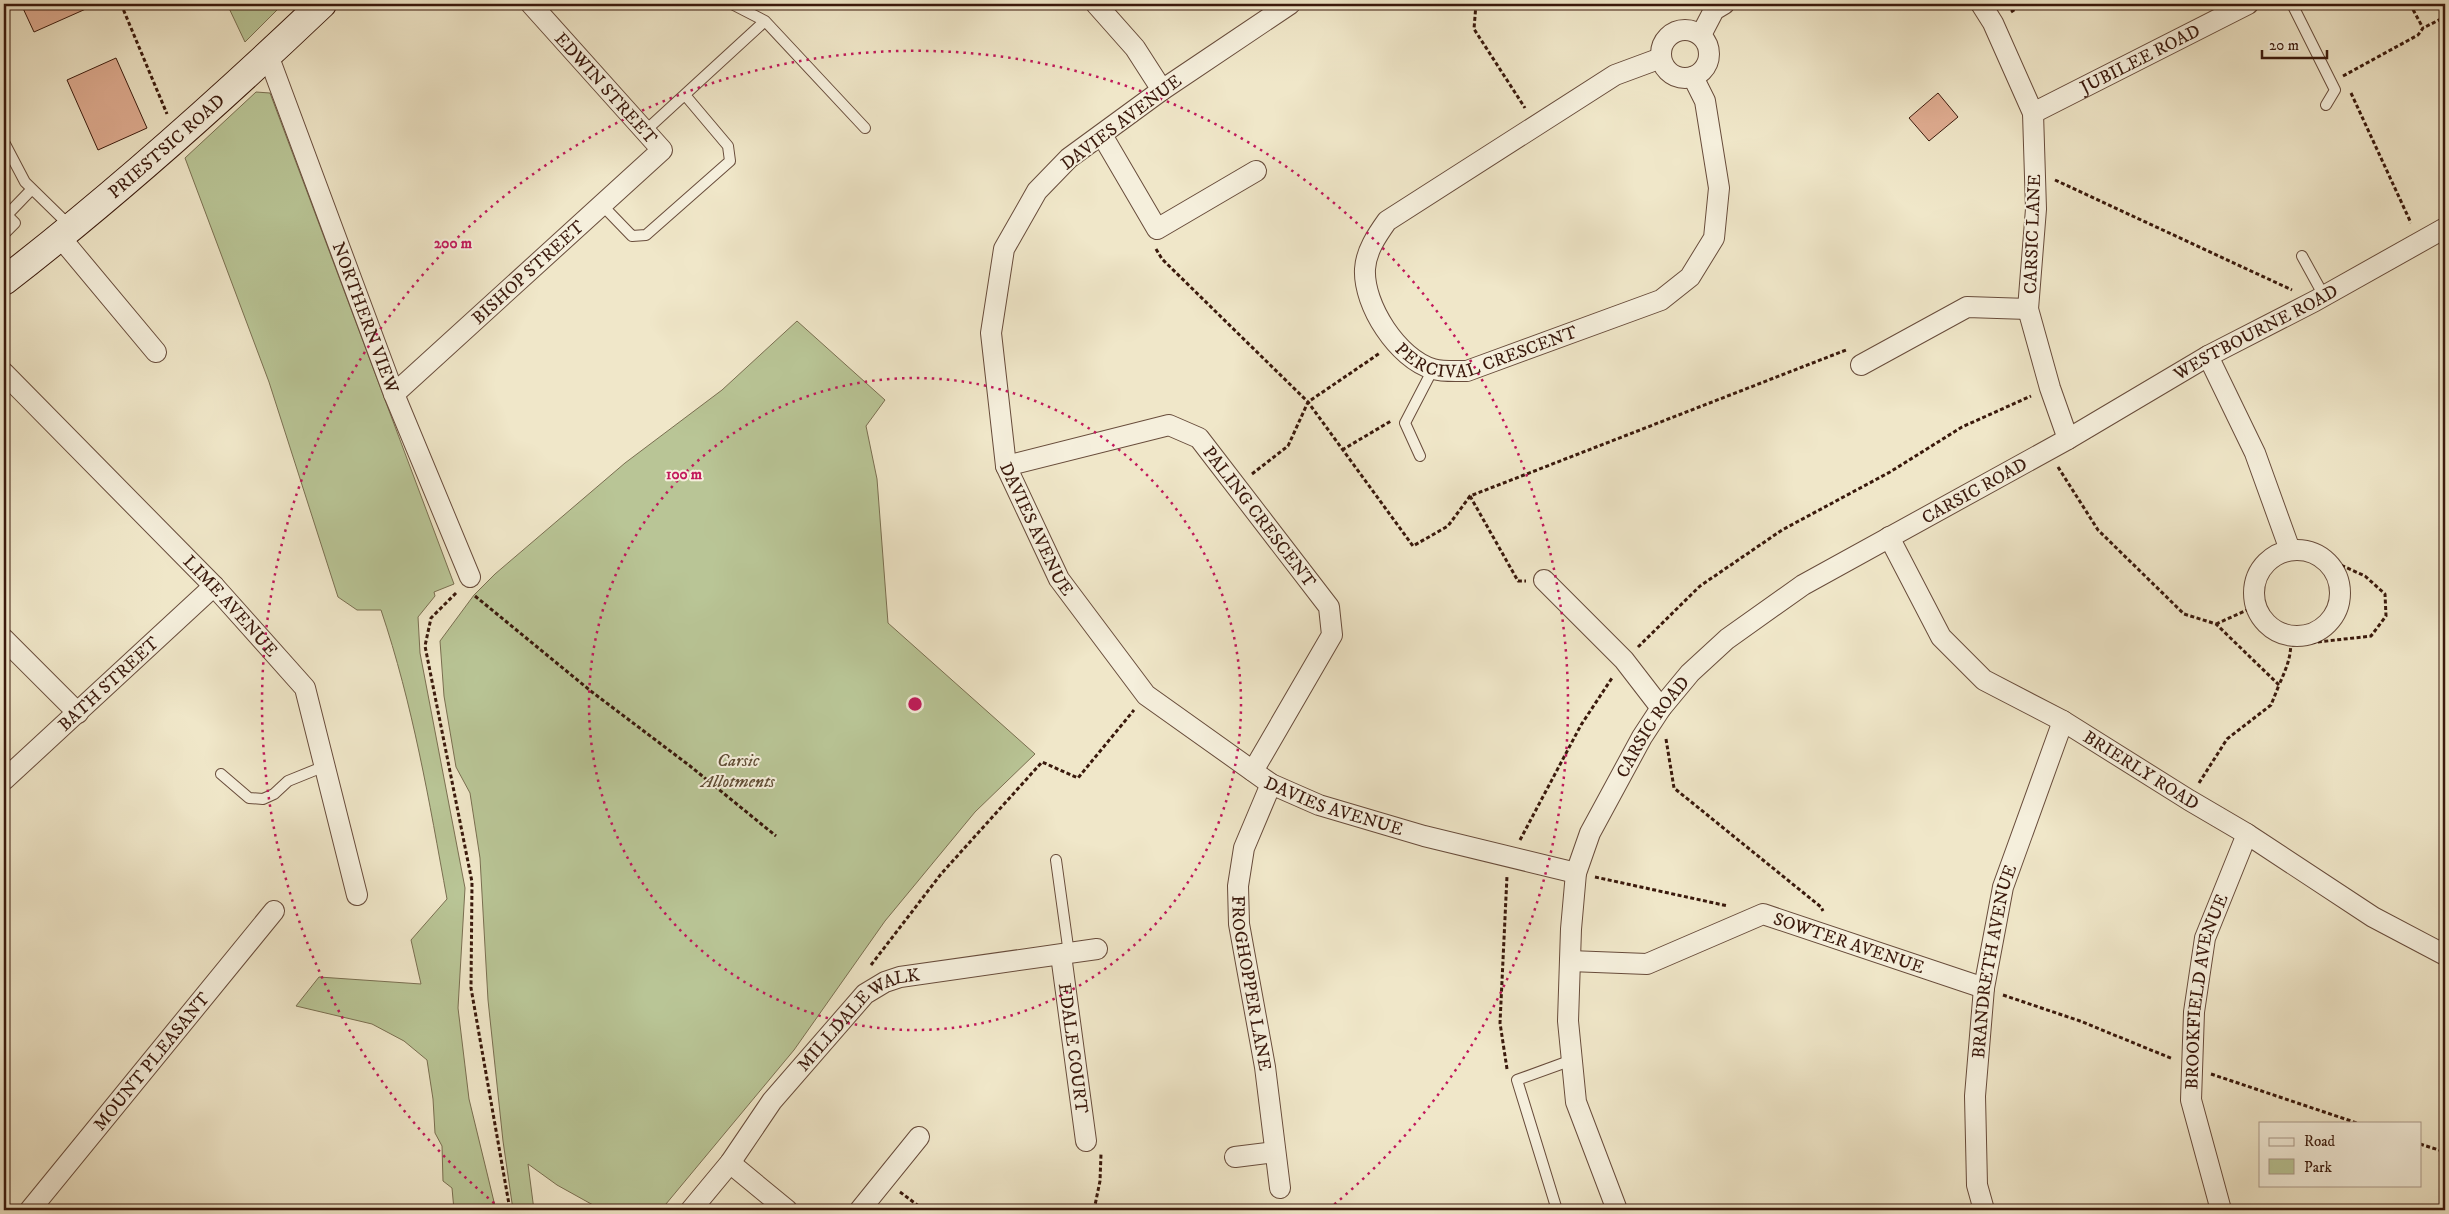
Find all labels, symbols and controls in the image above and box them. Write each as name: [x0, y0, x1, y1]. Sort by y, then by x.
street label: JUBILEE ROAD: [2075, 20, 2204, 100]
street label: EDWIN STREET: [549, 28, 661, 149]
scale bar: [2262, 28, 2326, 60]
text: 20 m: [2269, 36, 2299, 55]
street label: DAVIES AVENUE: [1057, 70, 1187, 175]
street label: PRIESTSIC ROAD: [104, 90, 230, 204]
street label: CARSIC LANE: [2020, 173, 2046, 294]
street label: BISHOP STREET: [468, 216, 590, 330]
text: 200 m: [434, 234, 473, 253]
street label: NORTHERN VIEW: [327, 239, 403, 397]
street label: WESTBOURNE ROAD: [2169, 280, 2342, 386]
street label: PERCIVAL CRESCENT: [1392, 318, 1586, 350]
text: PERCIVAL CRESCENT: [1390, 322, 1581, 383]
street label: PALING CRESCENT: [1197, 442, 1320, 593]
street label: CARSIC ROAD: [1918, 454, 2032, 529]
street label: DAVIES AVENUE: [994, 459, 1078, 601]
text: 100 m: [666, 465, 703, 484]
street label: LIME AVENUE: [178, 551, 282, 662]
street label: BATH STREET: [54, 632, 164, 736]
street label: CARSIC ROAD: [1612, 672, 1695, 782]
centre of rings: [906, 695, 924, 713]
street label: BRIERLY ROAD: [2079, 726, 2203, 815]
park label: Carsic Allotments: [699, 750, 775, 793]
street label: DAVIES AVENUE: [1261, 772, 1406, 841]
street label: BRANDRETH AVENUE: [1968, 862, 2022, 1059]
street label: BROOKFIELD AVENUE: [2181, 891, 2234, 1090]
street label: FROGHOPPER LANE: [1226, 895, 1275, 1073]
street label: SOWTER AVENUE: [1770, 908, 1927, 979]
street label: MILLDALE WALK: [793, 964, 922, 1076]
street label: EDALE COURT: [1053, 982, 1092, 1115]
street label: MOUNT PLEASANT: [89, 988, 215, 1136]
legend: [2259, 1122, 2422, 1186]
text: Road: [2304, 1132, 2336, 1151]
text: Park: [2304, 1158, 2333, 1177]

